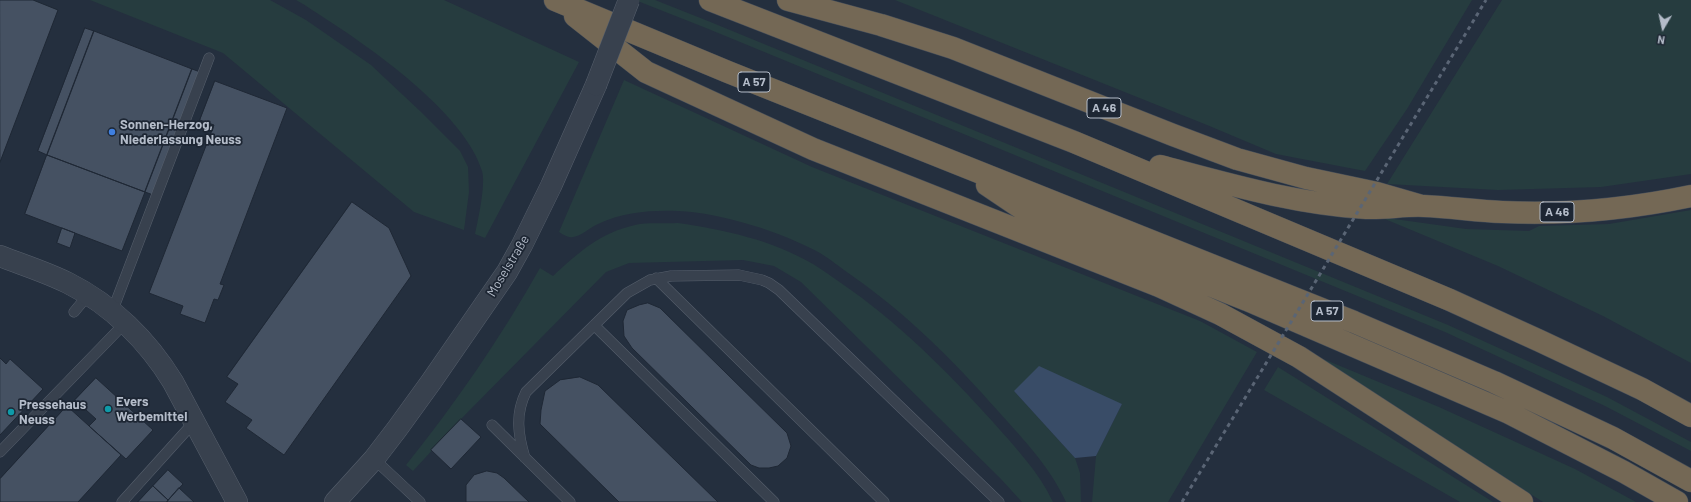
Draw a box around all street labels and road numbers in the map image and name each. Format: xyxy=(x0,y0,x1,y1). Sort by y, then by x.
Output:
road number: A 57 xyxy=(738,72,770,92)
road number: A 46 xyxy=(1087,98,1121,118)
road number: A 46 xyxy=(1540,202,1574,222)
street label: Moselstraße xyxy=(484,232,532,300)
road number: A 57 xyxy=(1311,301,1343,321)

